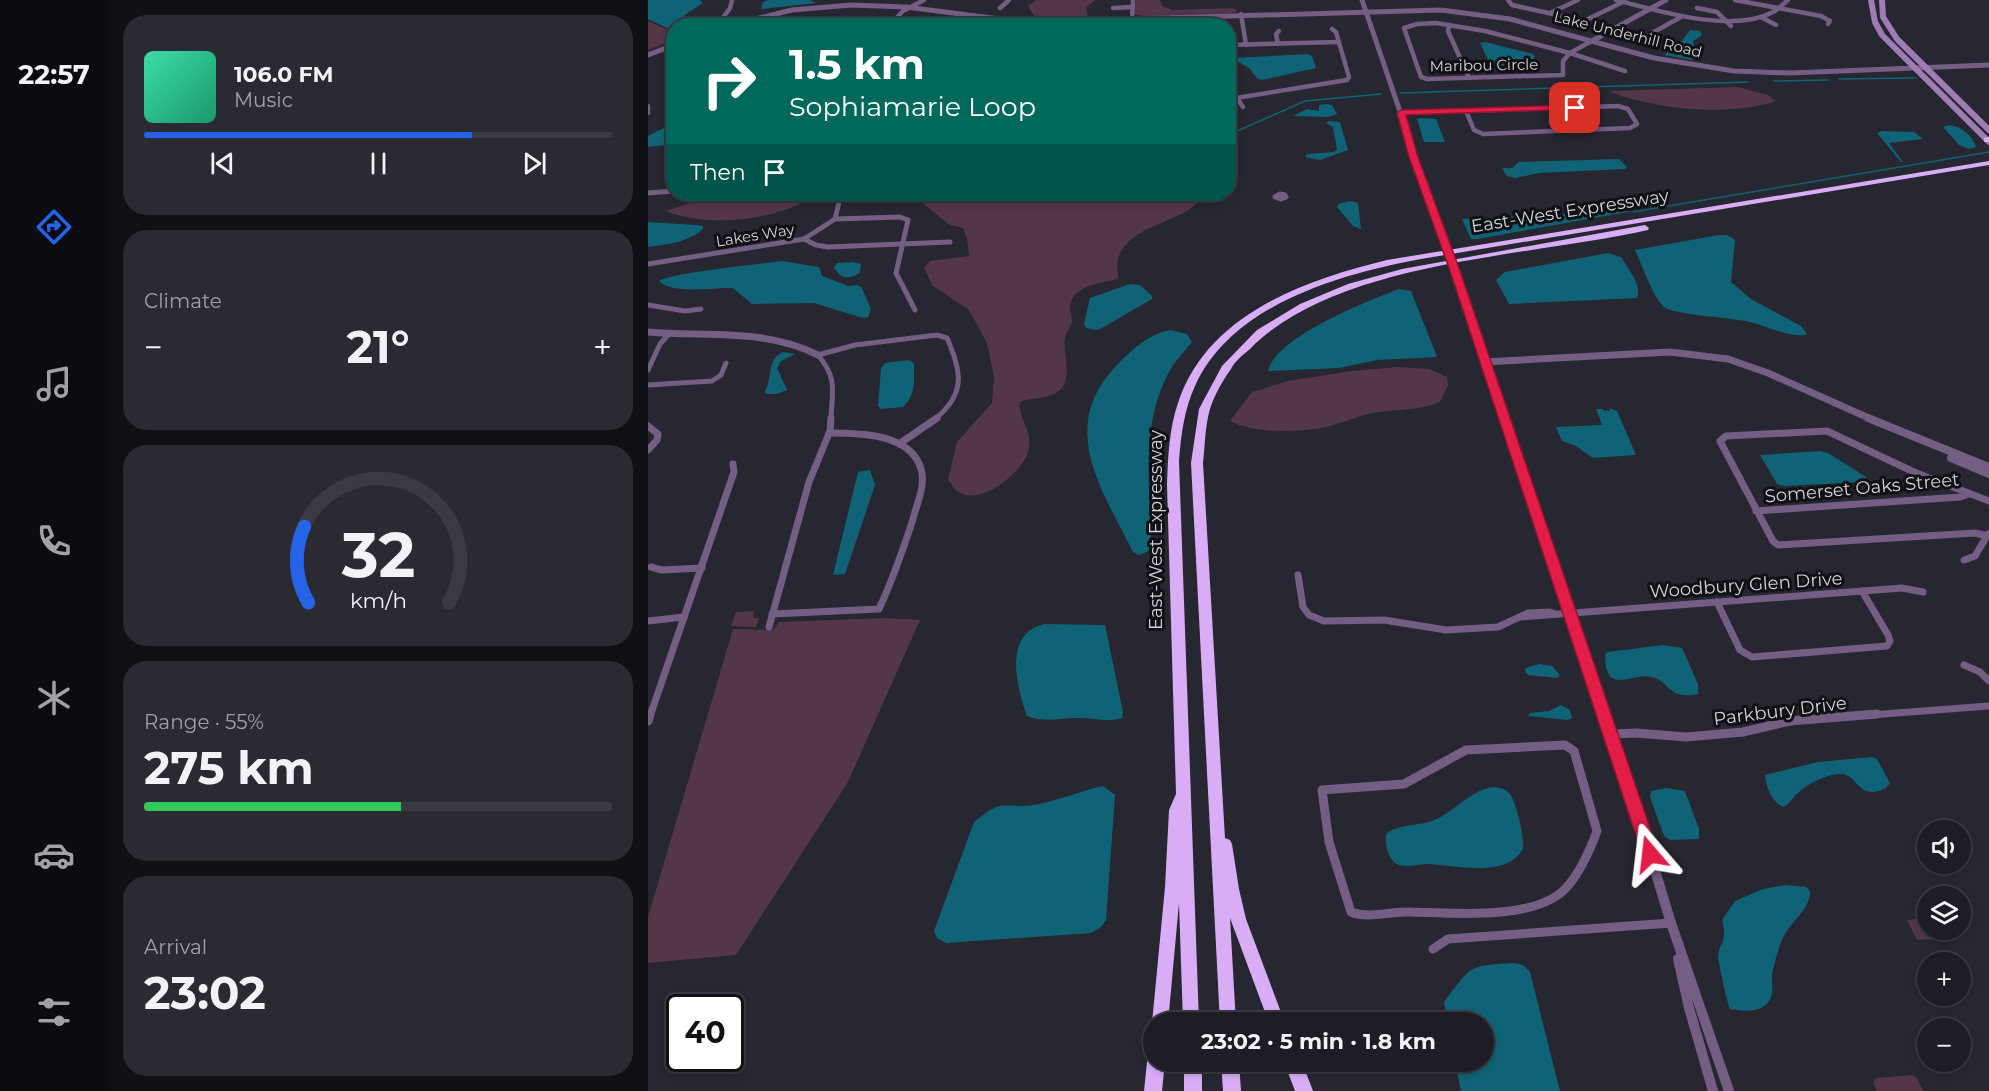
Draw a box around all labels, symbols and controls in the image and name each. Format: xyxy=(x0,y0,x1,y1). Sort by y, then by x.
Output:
street label: Lake Underhill Road xyxy=(1552,6,1704,62)
text: 1.5 km xyxy=(789,38,925,90)
icon: right xyxy=(690,42,768,120)
street label: Maribou Circle xyxy=(1430,55,1538,75)
text: 22:57 xyxy=(18,58,90,91)
text: 106.0 FM xyxy=(234,61,334,88)
pin xyxy=(1549,82,1600,133)
text: Music xyxy=(234,88,293,112)
text: Sophiamarie Loop xyxy=(789,90,1036,123)
icon: arrive xyxy=(1558,91,1591,124)
icon: previous xyxy=(206,147,239,180)
icon: pause xyxy=(362,147,395,180)
icon: next xyxy=(518,147,551,180)
icon: arrive xyxy=(758,156,791,189)
text: Then xyxy=(690,159,746,186)
street label: East-West Expressway xyxy=(1470,184,1671,238)
icon: directions xyxy=(33,206,75,248)
street label: Lakes Way xyxy=(714,219,796,251)
text: Climate xyxy=(144,289,222,313)
text: 21° xyxy=(346,319,410,374)
text: − xyxy=(144,327,163,367)
text: + xyxy=(593,327,612,367)
icon: music xyxy=(33,363,75,405)
street label: East-West Expressway xyxy=(1145,430,1167,630)
street label: Somerset Oaks Street xyxy=(1764,469,1960,507)
text: 32 xyxy=(340,517,415,593)
icon: phone xyxy=(33,520,75,562)
street label: Woodbury Glen Drive xyxy=(1649,567,1843,603)
text: km/h xyxy=(349,587,407,613)
icon: climate xyxy=(33,677,75,719)
street label: Parkbury Drive xyxy=(1712,692,1848,730)
text: Range · 55% xyxy=(144,710,264,734)
text: 275 km xyxy=(144,740,314,795)
map controls xyxy=(1917,820,1971,1072)
button: sound xyxy=(1917,820,1971,874)
position arrow xyxy=(1618,822,1682,886)
icon: car xyxy=(33,834,75,876)
button: layers xyxy=(1917,886,1971,940)
text: Arrival xyxy=(144,935,207,959)
button: + xyxy=(1917,952,1971,1006)
text: 23:02 xyxy=(144,965,266,1020)
icon: filters xyxy=(33,991,75,1033)
speed limit sign: 40 xyxy=(666,994,744,1072)
button: − xyxy=(1917,1018,1971,1072)
text: 23:02 · 5 min · 1.8 km xyxy=(1201,1028,1436,1055)

